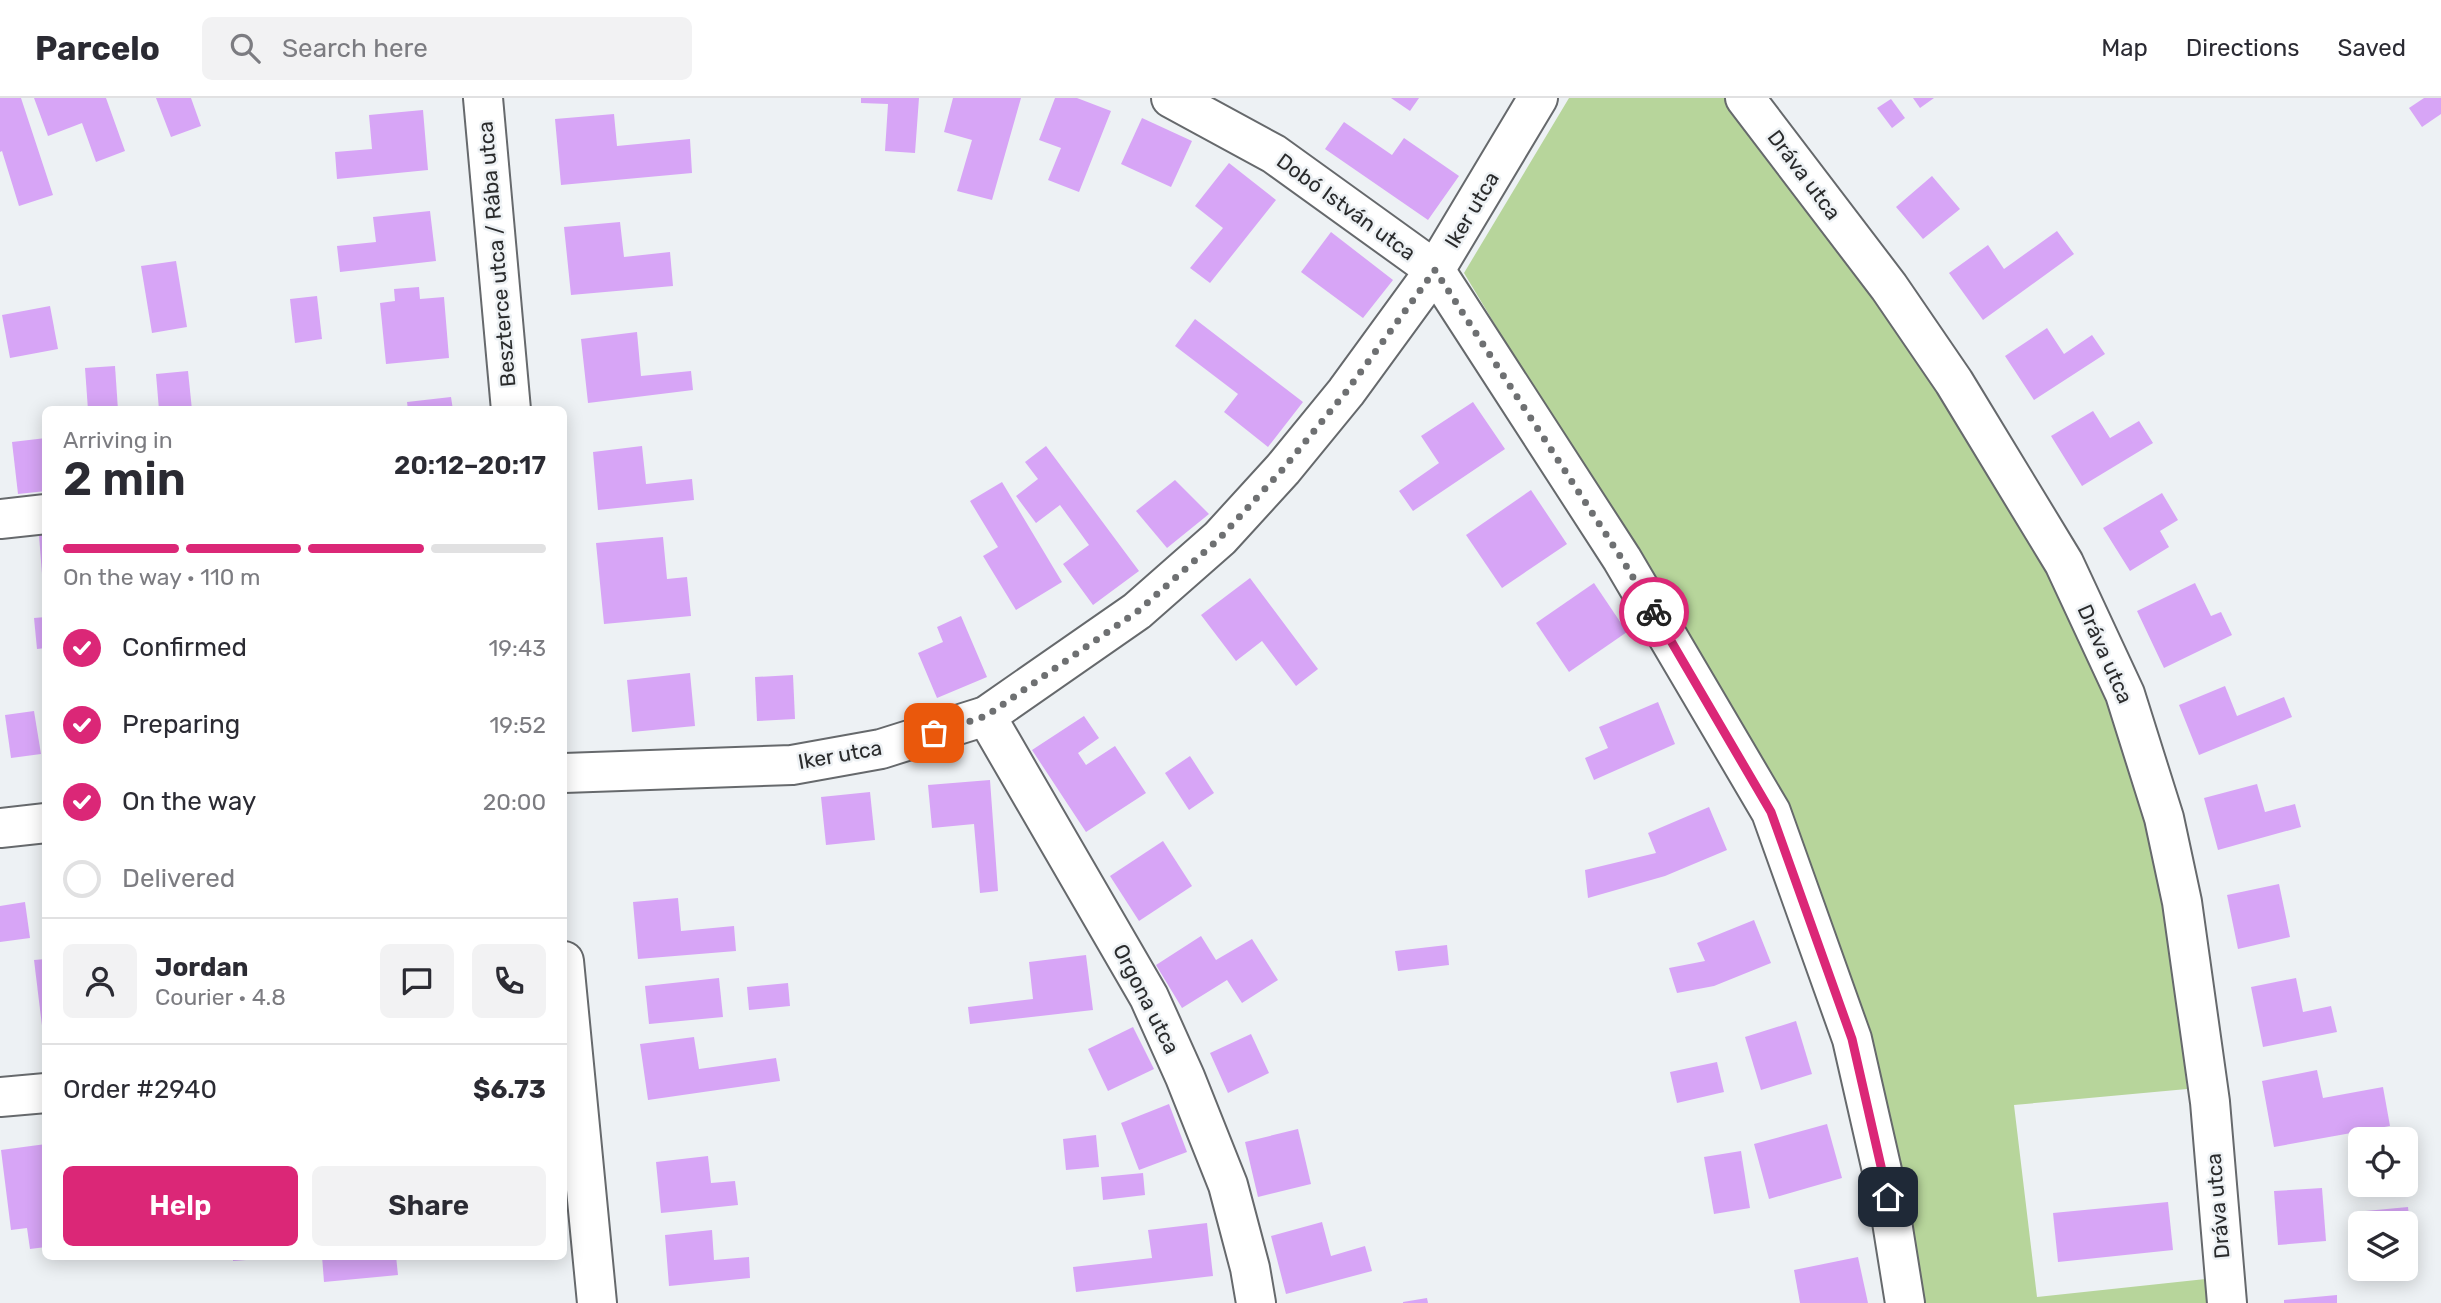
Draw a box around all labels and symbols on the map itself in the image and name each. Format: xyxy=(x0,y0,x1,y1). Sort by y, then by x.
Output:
street label: Beszterce utca / Rába utca xyxy=(472,120,521,388)
street label: Dráva utca xyxy=(1763,125,1846,224)
street label: Dobó István utca xyxy=(1272,148,1421,265)
street label: Iker utca xyxy=(1439,167,1504,252)
courier xyxy=(1619,577,1689,647)
street label: Dráva utca xyxy=(2073,600,2138,707)
pin xyxy=(904,703,964,763)
street label: Iker utca xyxy=(796,735,884,774)
street label: Orgona utca xyxy=(1108,940,1185,1058)
street label: Dráva utca xyxy=(2200,1152,2235,1260)
pin xyxy=(1858,1167,1918,1227)

